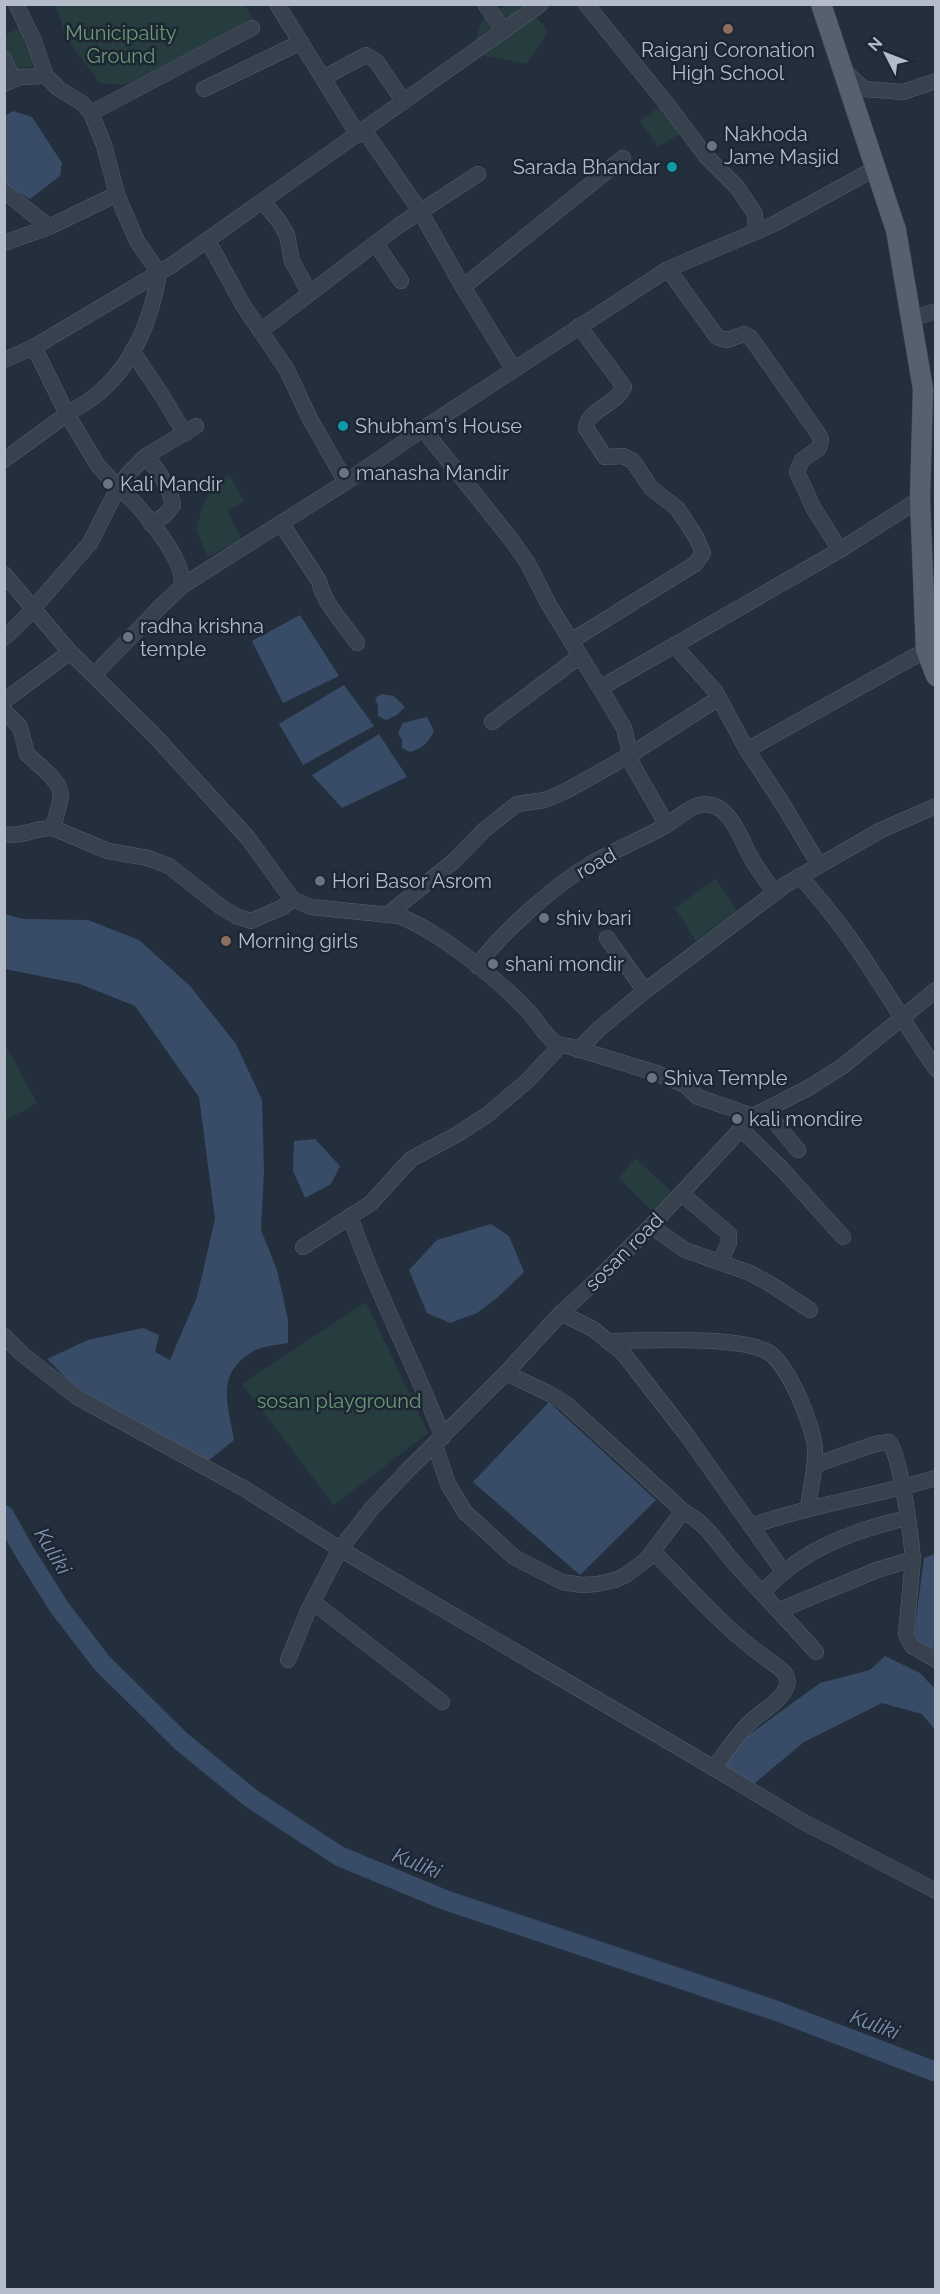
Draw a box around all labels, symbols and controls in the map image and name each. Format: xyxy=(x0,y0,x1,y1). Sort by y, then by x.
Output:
park label: Municipality Ground xyxy=(65,21,177,68)
marker: Raiganj Coronation High School xyxy=(721,22,735,36)
north arrow xyxy=(856,24,916,84)
text: N xyxy=(864,33,886,55)
place label: Raiganj Coronation High School xyxy=(641,38,815,85)
place label: Nakhoda Jame Masjid xyxy=(724,122,839,169)
marker: Nakhoda Jame Masjid xyxy=(705,139,719,153)
place label: Sarada Bhandar xyxy=(513,155,660,179)
marker: Sarada Bhandar xyxy=(665,160,679,174)
place label: Shubham's House xyxy=(355,414,522,438)
marker: Shubham's House xyxy=(336,419,350,433)
place label: manasha Mandir xyxy=(356,461,509,485)
marker: manasha Mandir xyxy=(337,466,351,480)
place label: Kali Mandir xyxy=(120,472,222,496)
marker: Kali Mandir xyxy=(101,477,115,491)
place label: radha krishna temple xyxy=(140,614,264,661)
marker: radha krishna temple xyxy=(121,630,135,644)
street label: road xyxy=(572,842,620,884)
place label: Hori Basor Asrom xyxy=(332,869,492,893)
marker: Hori Basor Asrom xyxy=(313,874,327,888)
place label: shiv bari xyxy=(556,906,632,930)
marker: shiv bari xyxy=(537,911,551,925)
place label: Morning girls xyxy=(238,929,358,953)
marker: Morning girls xyxy=(219,934,233,948)
place label: shani mondir xyxy=(505,952,624,976)
marker: shani mondir xyxy=(486,957,500,971)
place label: Shiva Temple xyxy=(664,1066,788,1090)
marker: Shiva Temple xyxy=(645,1071,659,1085)
place label: kali mondire xyxy=(749,1107,863,1131)
marker: kali mondire xyxy=(730,1112,744,1126)
street label: sosan road xyxy=(580,1208,668,1296)
park label: sosan playground xyxy=(257,1389,421,1413)
water label: Kuliki xyxy=(29,1523,77,1579)
water label: Kuliki xyxy=(389,1842,445,1884)
water label: Kuliki xyxy=(847,2003,903,2045)

